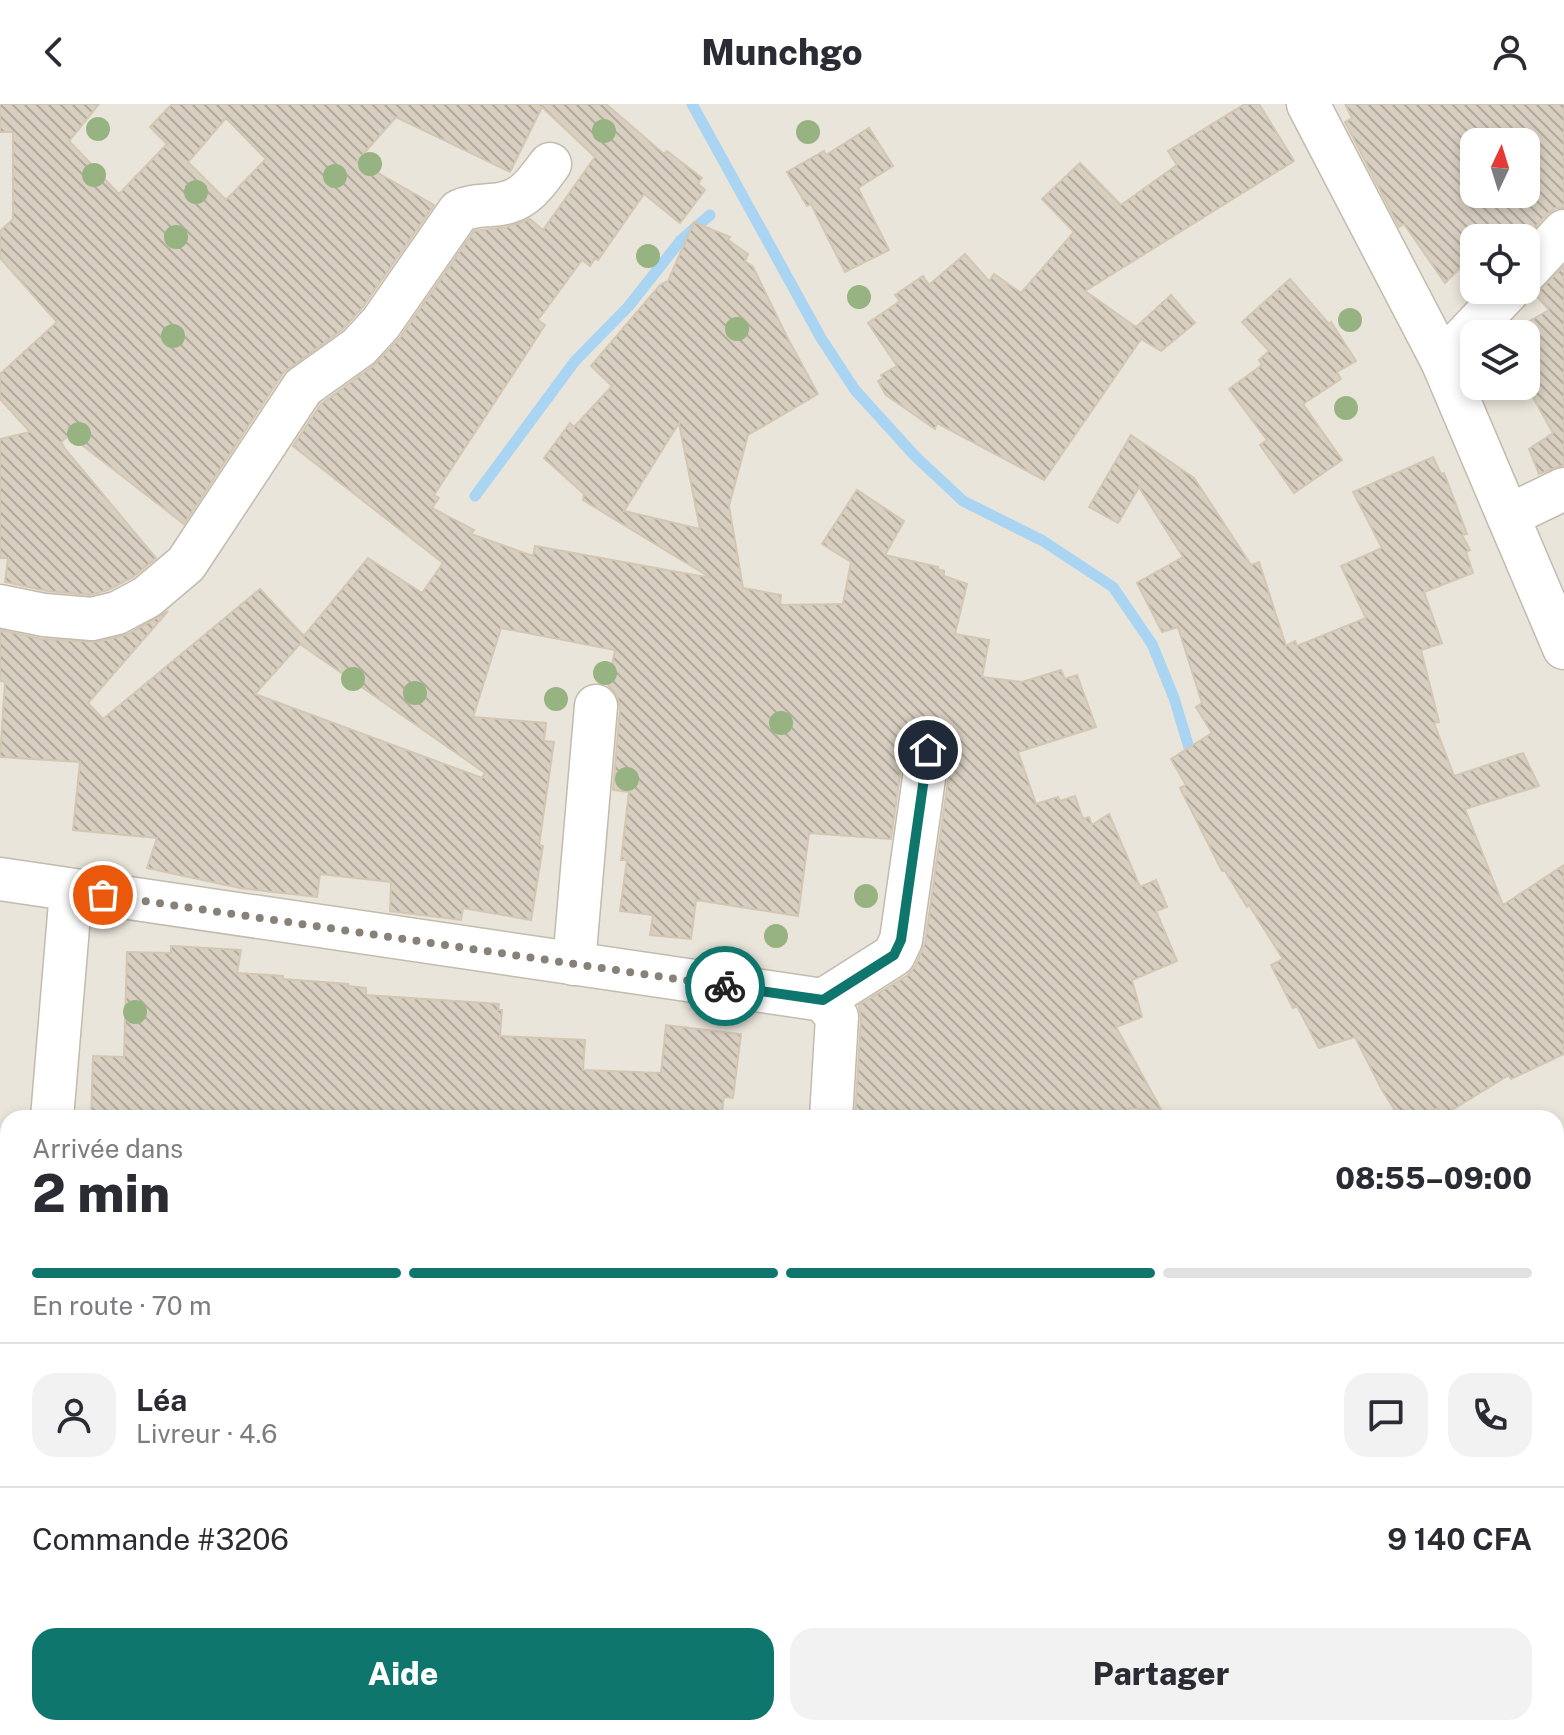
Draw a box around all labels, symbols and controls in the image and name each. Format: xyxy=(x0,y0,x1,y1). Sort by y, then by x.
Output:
icon: back xyxy=(32,30,76,74)
icon: person xyxy=(1488,30,1532,74)
text: Munchgo xyxy=(701,31,863,73)
north arrow xyxy=(1460,128,1540,208)
map controls xyxy=(1460,128,1540,400)
button: locate xyxy=(1460,224,1540,304)
button: layers xyxy=(1460,320,1540,400)
pin xyxy=(894,716,962,784)
icon: home xyxy=(906,728,950,772)
pin xyxy=(69,861,137,929)
icon: bag xyxy=(81,873,125,917)
courier xyxy=(685,946,765,1026)
icon: bike xyxy=(703,964,747,1008)
text: Arrivée dans xyxy=(32,1133,183,1164)
text: 08:55–09:00 xyxy=(1335,1160,1532,1196)
text: 2 min xyxy=(32,1163,170,1224)
text: En route · 70 m xyxy=(32,1290,211,1321)
button: person xyxy=(32,1373,116,1457)
button: chat xyxy=(1344,1373,1428,1457)
button: phone xyxy=(1448,1373,1532,1457)
text: Léa xyxy=(136,1382,187,1418)
text: Livreur · 4.6 xyxy=(136,1418,277,1449)
text: Commande #3206 xyxy=(32,1521,289,1557)
text: 9 140 CFA xyxy=(1387,1521,1532,1557)
button: Aide xyxy=(32,1628,774,1720)
button: Partager xyxy=(790,1628,1532,1720)

